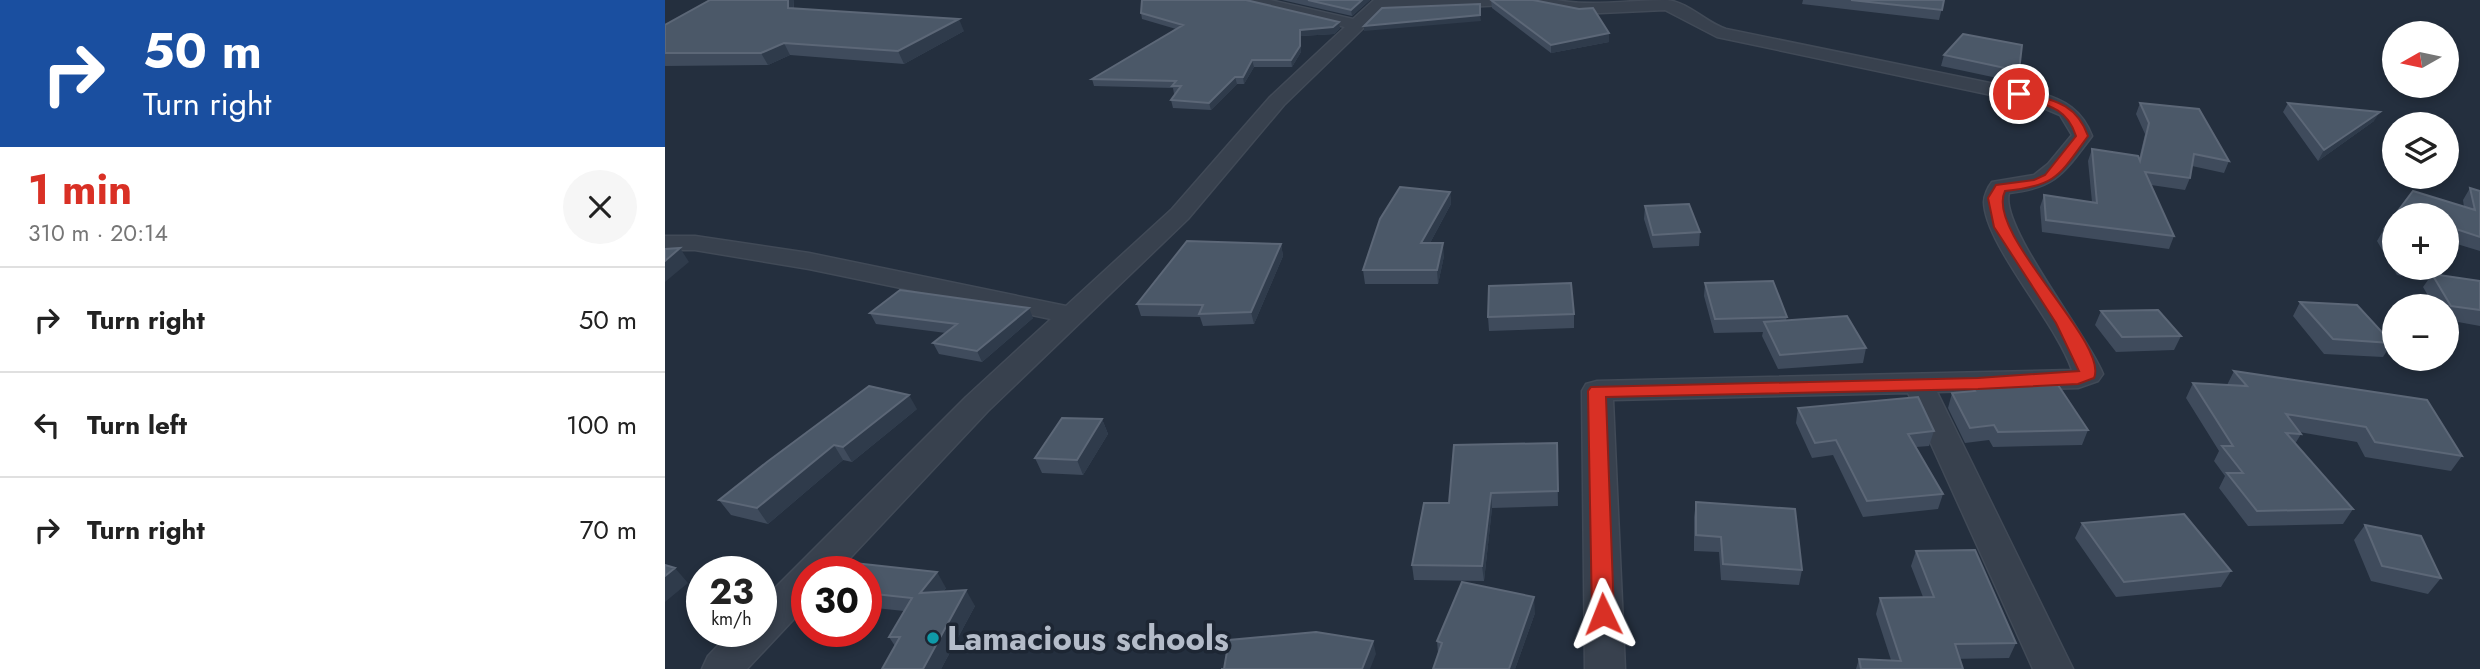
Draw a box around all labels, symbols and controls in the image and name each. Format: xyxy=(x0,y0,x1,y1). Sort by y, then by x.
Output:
text: 50 m xyxy=(143,16,262,86)
north arrow xyxy=(2382,21,2459,98)
map controls xyxy=(2382,21,2459,371)
icon: right xyxy=(28,28,119,119)
pin xyxy=(1989,64,2049,124)
icon: arrive xyxy=(2000,75,2038,113)
text: Turn right xyxy=(143,81,272,127)
button: layers xyxy=(2382,112,2459,189)
text: 1 min xyxy=(28,159,132,220)
button: close xyxy=(563,170,637,244)
button: + xyxy=(2382,203,2459,280)
text: 310 m · 20:14 xyxy=(28,216,168,250)
button: − xyxy=(2382,294,2459,371)
icon: right xyxy=(28,301,66,339)
text: Turn right xyxy=(87,301,205,339)
text: 50 m xyxy=(579,301,637,339)
icon: left xyxy=(28,406,66,444)
text: Turn left xyxy=(87,406,187,444)
text: 100 m xyxy=(566,406,637,444)
icon: right xyxy=(28,511,66,549)
text: Turn right xyxy=(87,511,205,549)
text: 70 m xyxy=(580,511,637,549)
speed limit sign: 30 xyxy=(791,556,882,647)
text: 23 xyxy=(709,567,754,617)
position arrow xyxy=(1566,577,1640,651)
text: km/h xyxy=(711,606,752,632)
place label: Lamacious schools xyxy=(947,615,1229,662)
marker: Lamacious schools xyxy=(925,630,941,646)

